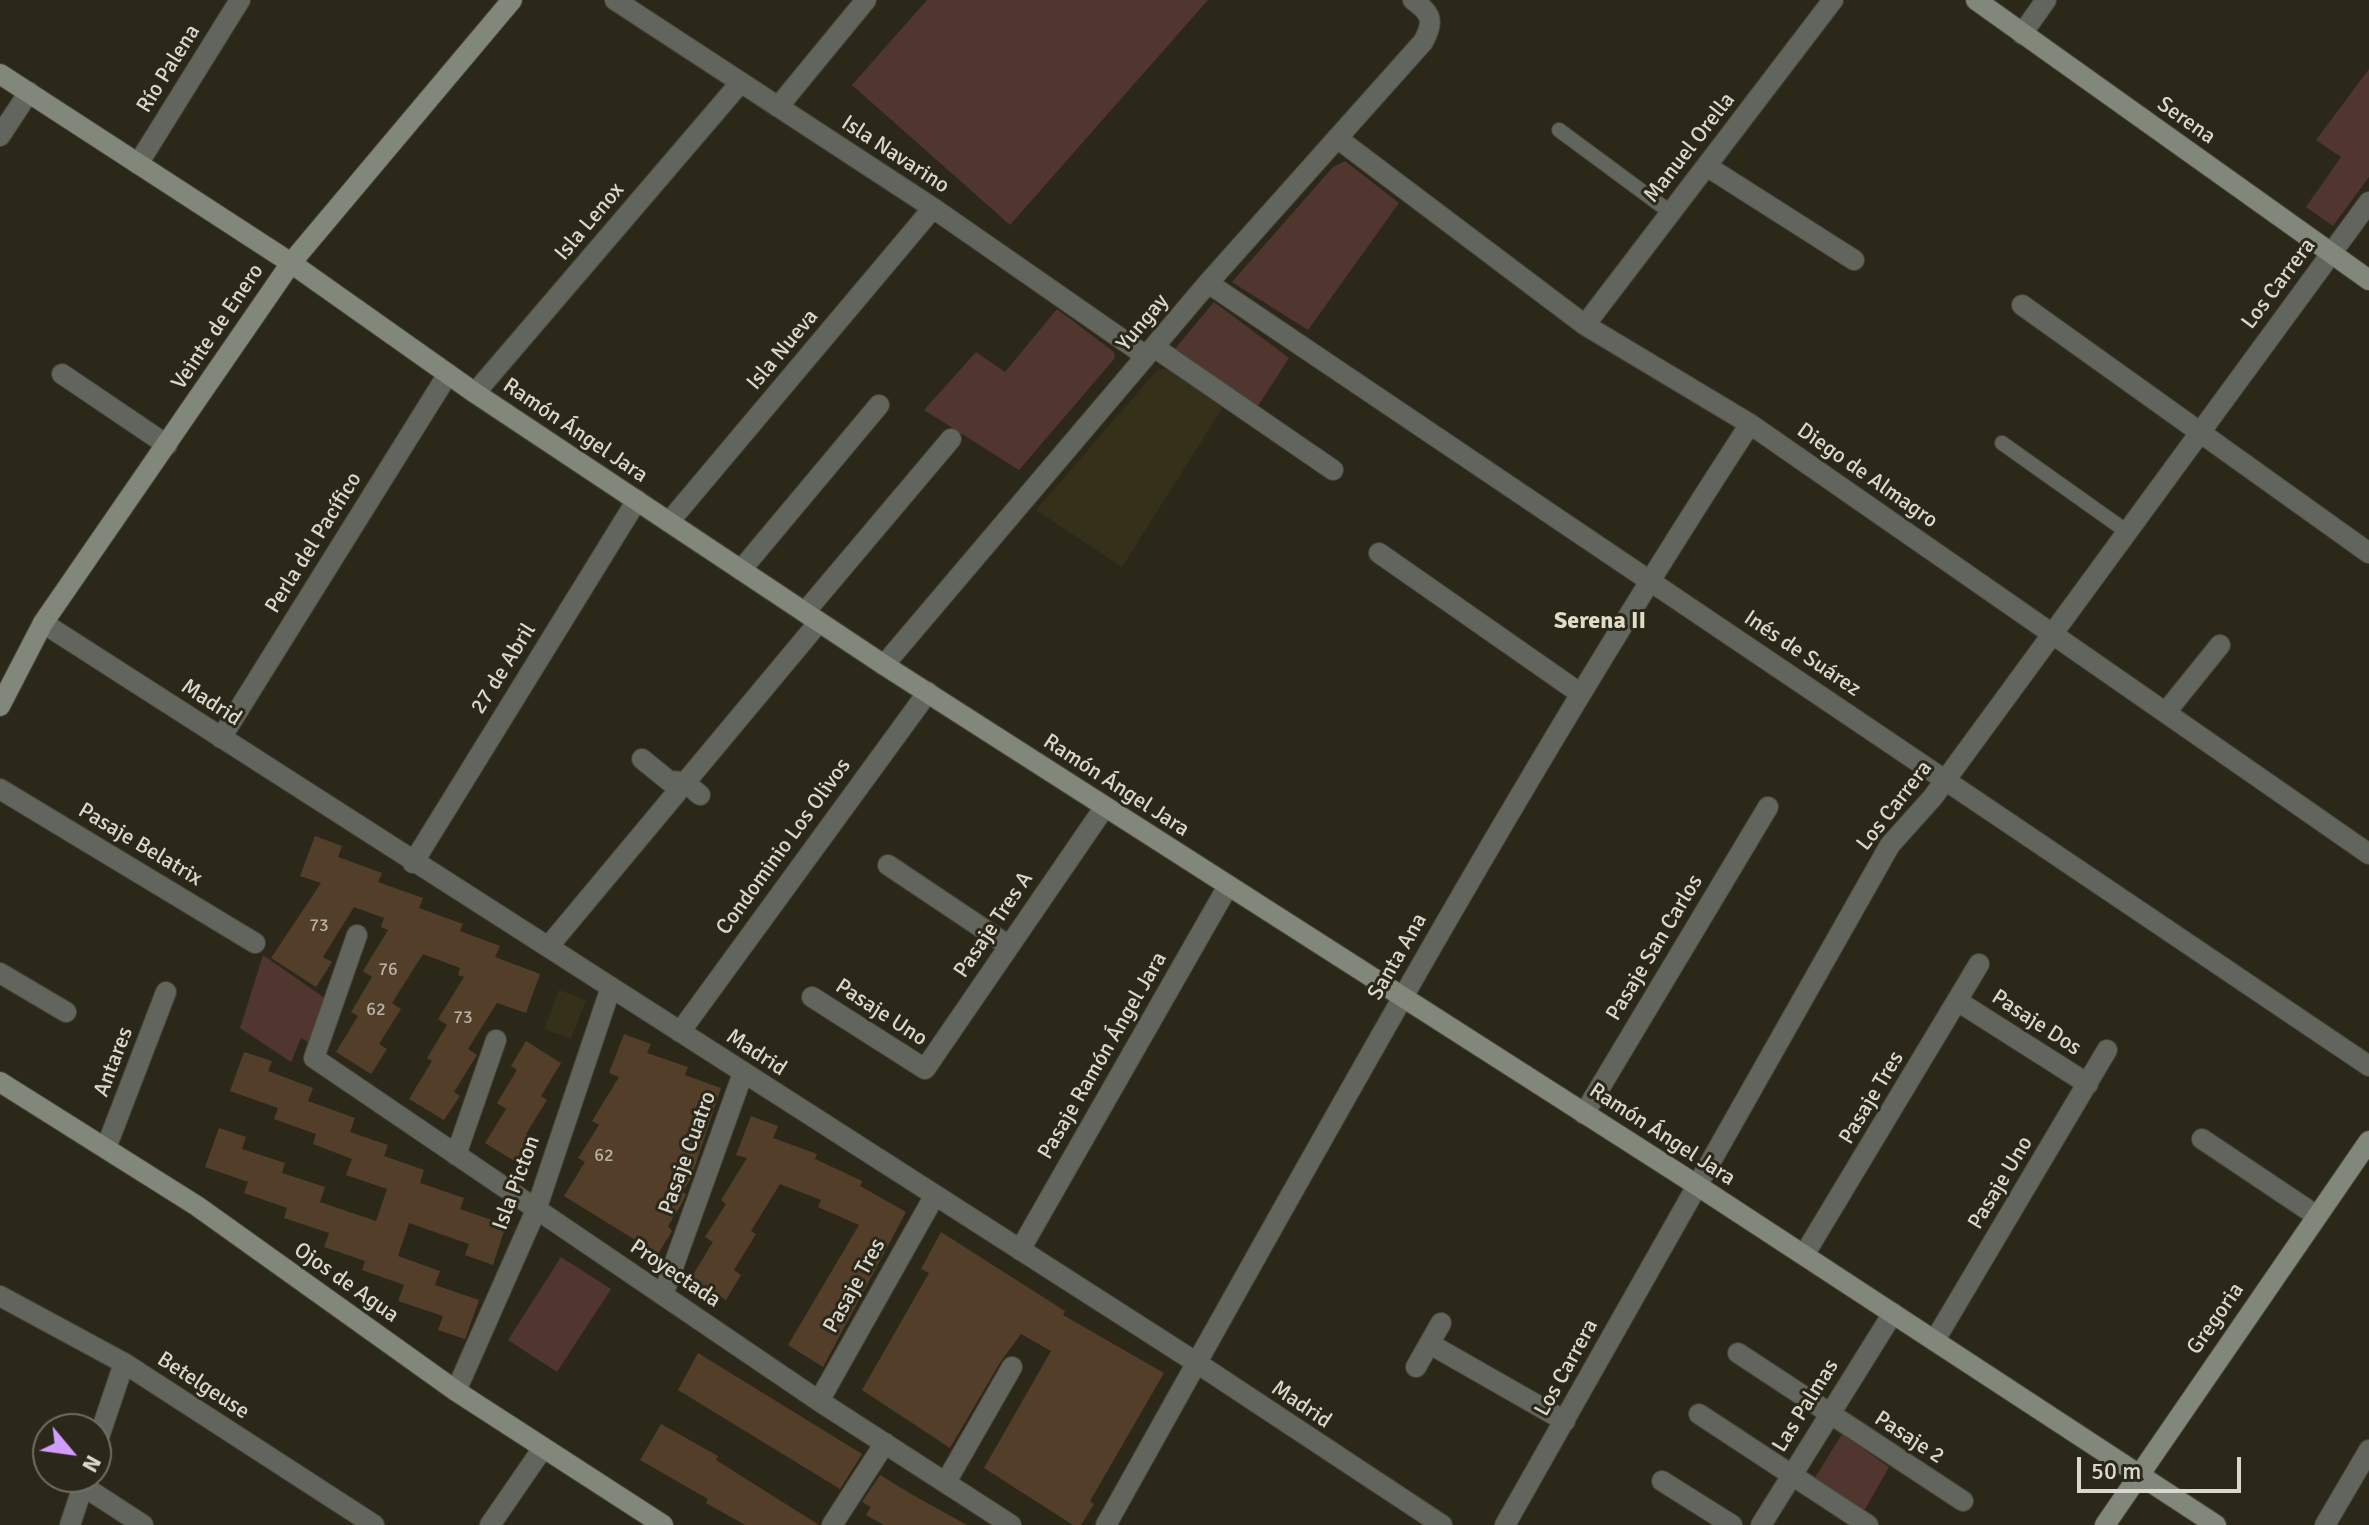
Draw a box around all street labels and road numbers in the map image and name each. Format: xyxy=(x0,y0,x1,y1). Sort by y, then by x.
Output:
street label: Río Palena xyxy=(132,20,206,118)
street label: Manuel Orella xyxy=(1639,88,1741,208)
street label: Serena xyxy=(2152,92,2220,150)
street label: Isla Navarino xyxy=(836,110,954,200)
street label: Isla Lenox xyxy=(550,178,630,266)
street label: Los Carrera xyxy=(2236,233,2322,335)
street label: Veinte de Enero xyxy=(166,259,270,395)
street label: Yungay xyxy=(1111,289,1175,357)
street label: Isla Nueva xyxy=(742,304,824,396)
street label: Ramón Ángel Jara xyxy=(498,373,652,489)
street label: Diego de Almagro xyxy=(1792,418,1942,534)
street label: Perla del Pacífico xyxy=(260,468,368,618)
street label: Inés de Suárez xyxy=(1739,605,1865,703)
street label: 27 de Abril xyxy=(466,619,542,719)
street label: Madrid xyxy=(176,674,246,732)
street label: Ramón Ángel Jara xyxy=(1038,729,1194,843)
street label: Condominio Los Olivos xyxy=(711,754,857,940)
street label: Los Carrera xyxy=(1852,756,1938,856)
street label: Pasaje Belatrix xyxy=(73,798,207,892)
street label: Pasaje Tres A xyxy=(949,867,1039,983)
street label: Pasaje San Carlos xyxy=(1601,870,1709,1026)
street label: Santa Ana xyxy=(1363,909,1433,1005)
street label: Pasaje Ramón Ángel Jara xyxy=(1033,948,1173,1164)
street label: Pasaje Uno xyxy=(830,974,932,1052)
street label: Pasaje Dos xyxy=(1986,984,2086,1062)
street label: Antares xyxy=(89,1023,139,1101)
street label: Madrid xyxy=(721,1024,791,1082)
street label: Pasaje Tres xyxy=(1834,1047,1910,1149)
street label: Ramón Ángel Jara xyxy=(1584,1078,1740,1192)
street label: Pasaje Cuatro xyxy=(654,1088,722,1218)
street label: Isla Picton xyxy=(488,1132,546,1234)
street label: Pasaje Uno xyxy=(1963,1132,2039,1234)
street label: Proyectada xyxy=(625,1234,725,1314)
street label: Pasaje Tres xyxy=(818,1234,892,1338)
street label: Ojos de Agua xyxy=(288,1237,404,1329)
street label: Gregoria xyxy=(2182,1278,2250,1360)
street label: Los Carrera xyxy=(1530,1315,1604,1421)
street label: Betelgeuse xyxy=(152,1346,254,1426)
street label: Las Palmas xyxy=(1767,1355,1845,1457)
street label: Madrid xyxy=(1266,1375,1336,1435)
street label: Pasaje 2 xyxy=(1869,1406,1949,1470)

